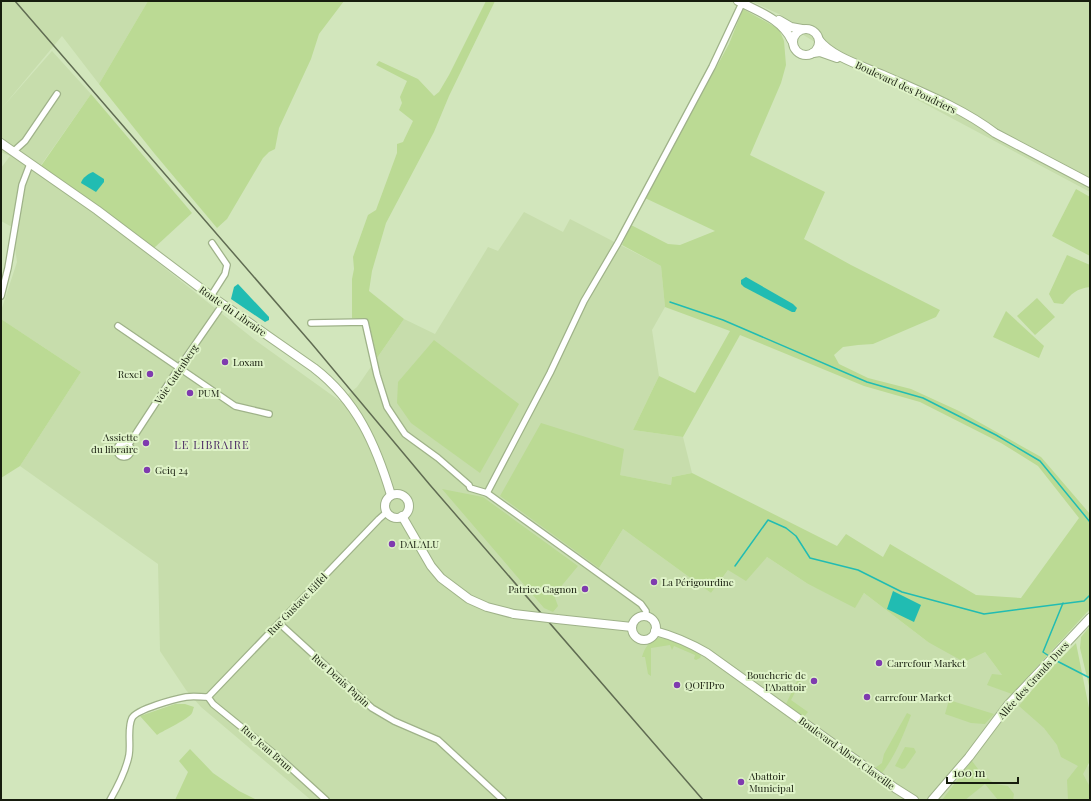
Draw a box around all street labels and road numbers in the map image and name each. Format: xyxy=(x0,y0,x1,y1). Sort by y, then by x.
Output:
street label: Boulevard des Poudriers xyxy=(853,57,959,117)
street label: Route du Libraire xyxy=(197,283,269,339)
street label: Voie Gutenberg xyxy=(150,341,202,408)
street label: Rue Gustave Eiffel xyxy=(264,570,330,638)
street label: Allée des Grands Ducs xyxy=(994,638,1072,723)
street label: Rue Denis Papin xyxy=(309,650,373,710)
street label: Boulevard Albert Claveille xyxy=(796,713,898,793)
street label: Rue Jean Brun xyxy=(238,722,296,774)

